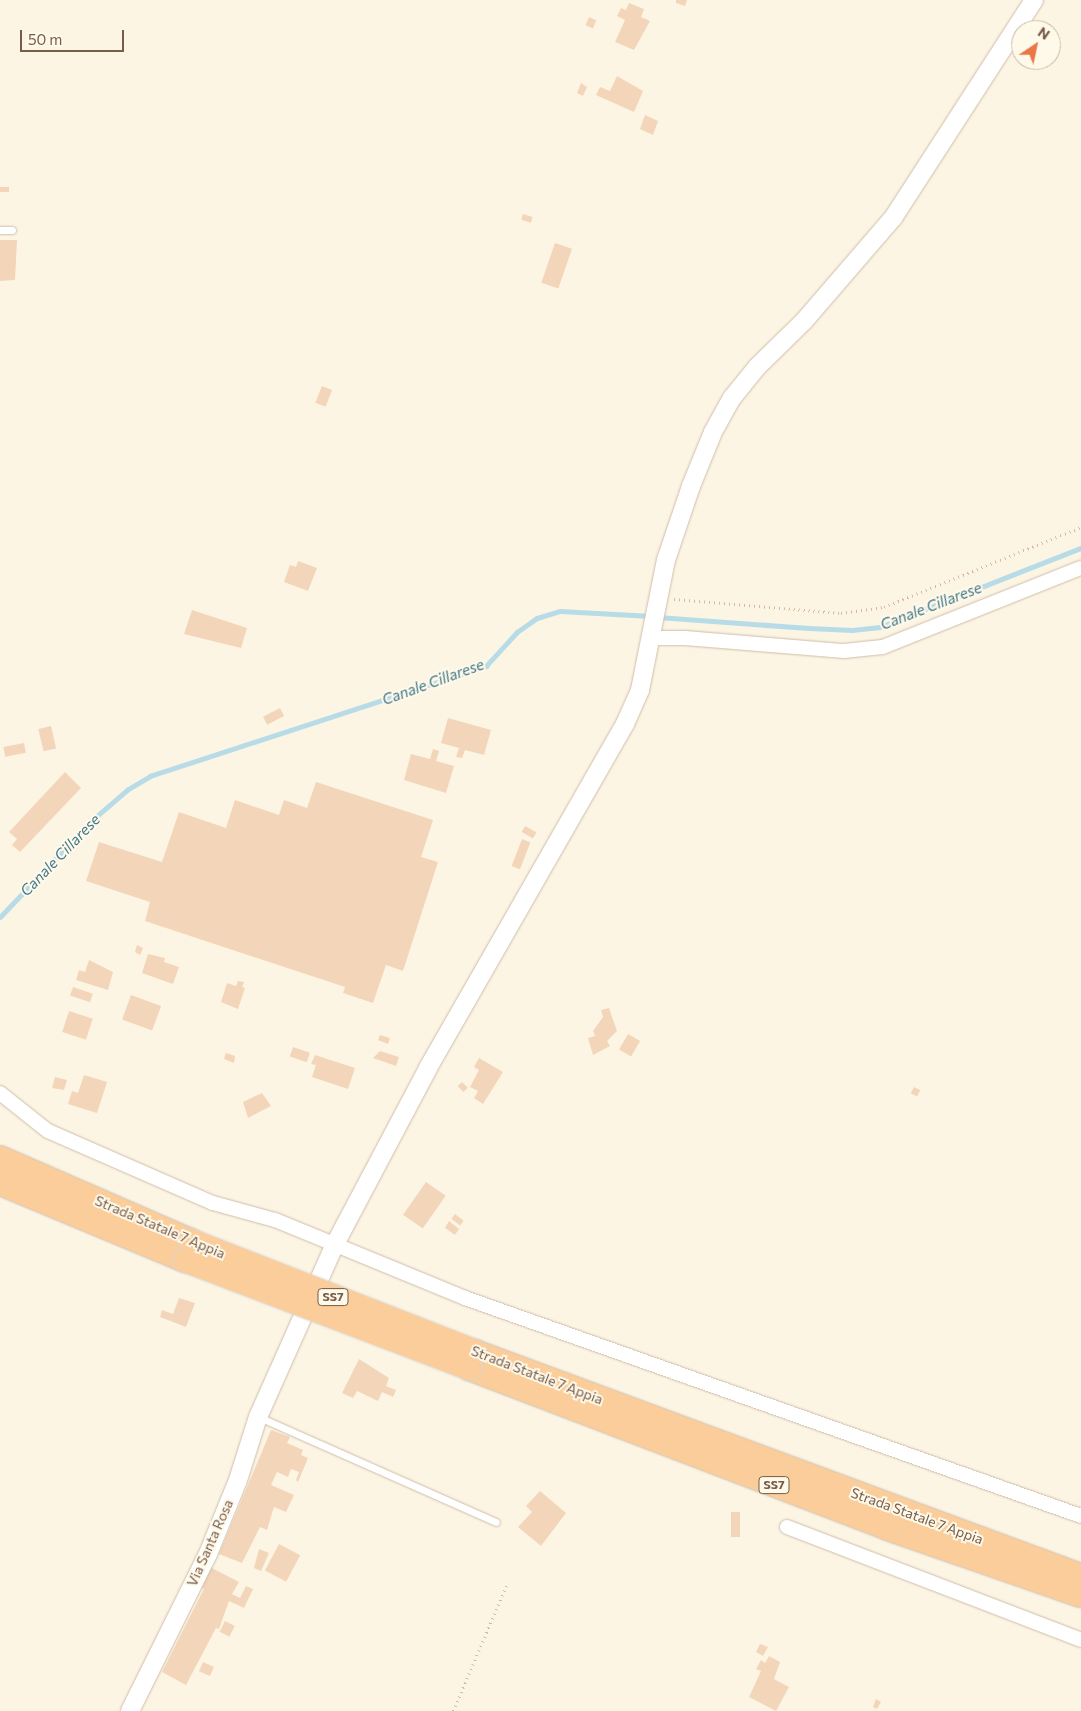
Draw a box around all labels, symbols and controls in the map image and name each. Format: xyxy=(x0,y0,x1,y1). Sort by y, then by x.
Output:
scale bar xyxy=(22,20,126,52)
north arrow xyxy=(1011,20,1061,70)
text: N xyxy=(1035,23,1053,43)
text: 50 m xyxy=(28,30,62,48)
water label: Canale Cillarese xyxy=(878,578,984,634)
water label: Canale Cillarese xyxy=(380,655,486,709)
water label: Canale Cillarese xyxy=(16,810,104,900)
street label: Strada Statale 7 Appia xyxy=(92,1192,228,1262)
road number: SS7 xyxy=(317,1288,349,1306)
street label: Strada Statale 7 Appia xyxy=(469,1342,605,1408)
road number: SS7 xyxy=(758,1476,790,1494)
street label: Strada Statale 7 Appia xyxy=(848,1484,986,1548)
street label: Via Santa Rosa xyxy=(183,1497,237,1589)

